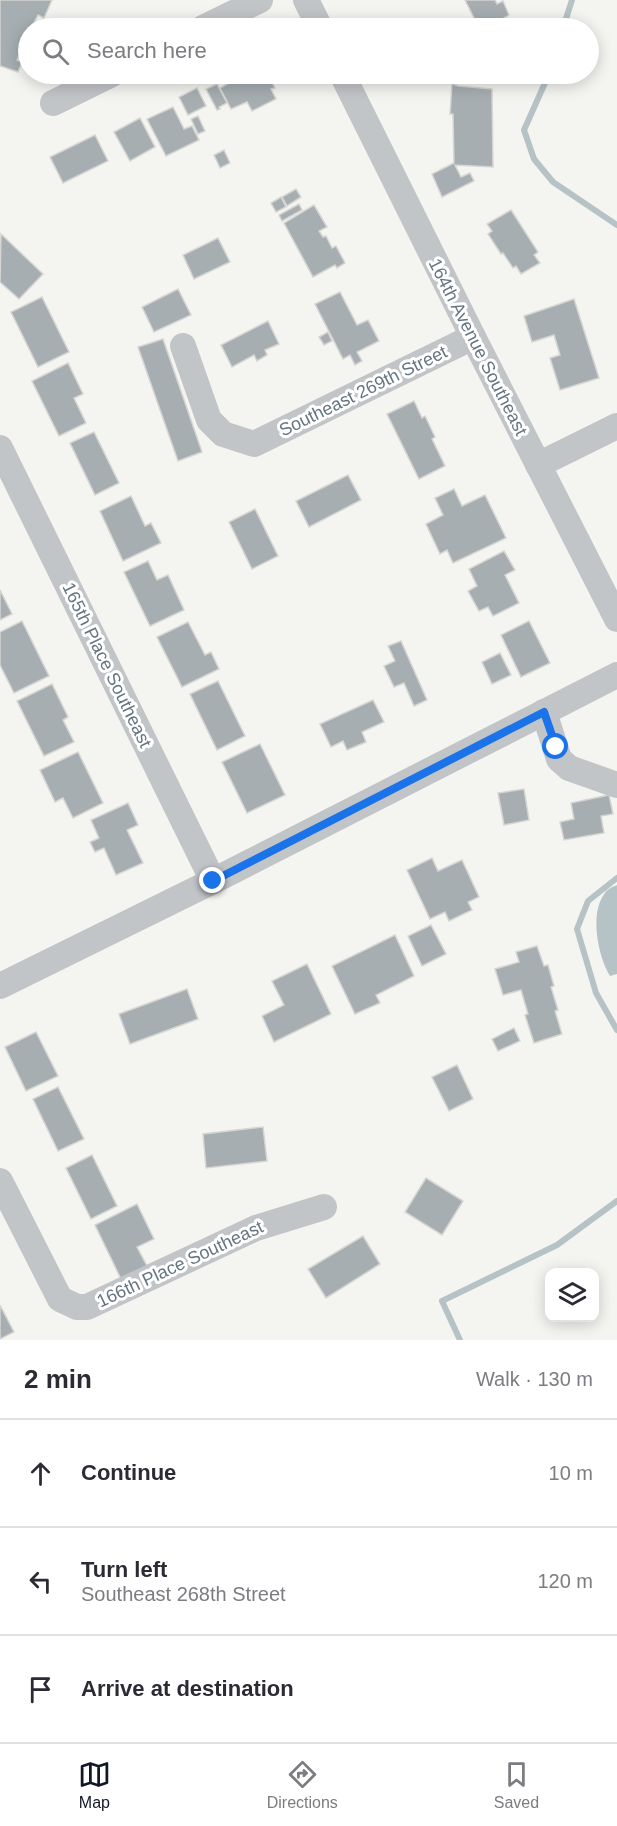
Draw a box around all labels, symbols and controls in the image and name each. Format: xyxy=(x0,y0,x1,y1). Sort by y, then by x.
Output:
search box xyxy=(18,18,599,84)
icon: search xyxy=(39,35,72,68)
text: Search here xyxy=(87,38,207,63)
street label: 164th Avenue Southeast xyxy=(425,255,531,439)
street label: Southeast 269th Street xyxy=(276,342,450,440)
street label: 165th Place Southeast xyxy=(58,579,156,751)
route start xyxy=(542,733,568,759)
route end xyxy=(199,867,225,893)
street label: 166th Place Southeast xyxy=(94,1217,266,1311)
map controls xyxy=(545,1268,599,1322)
button: layers xyxy=(545,1268,599,1322)
text: 2 min xyxy=(24,1364,92,1394)
text: Walk · 130 m xyxy=(476,1368,593,1390)
icon: ahead xyxy=(24,1457,57,1490)
text: Continue xyxy=(81,1460,176,1485)
text: 10 m xyxy=(549,1462,593,1484)
text: Turn left xyxy=(81,1557,167,1582)
icon: left xyxy=(24,1565,57,1598)
text: 120 m xyxy=(537,1570,593,1592)
text: Southeast 268th Street xyxy=(81,1583,286,1605)
icon: arrive xyxy=(24,1673,57,1706)
text: Arrive at destination xyxy=(81,1676,294,1701)
tab: Map xyxy=(78,1758,111,1812)
tab: Directions xyxy=(267,1758,338,1812)
tab: Saved xyxy=(494,1758,539,1812)

